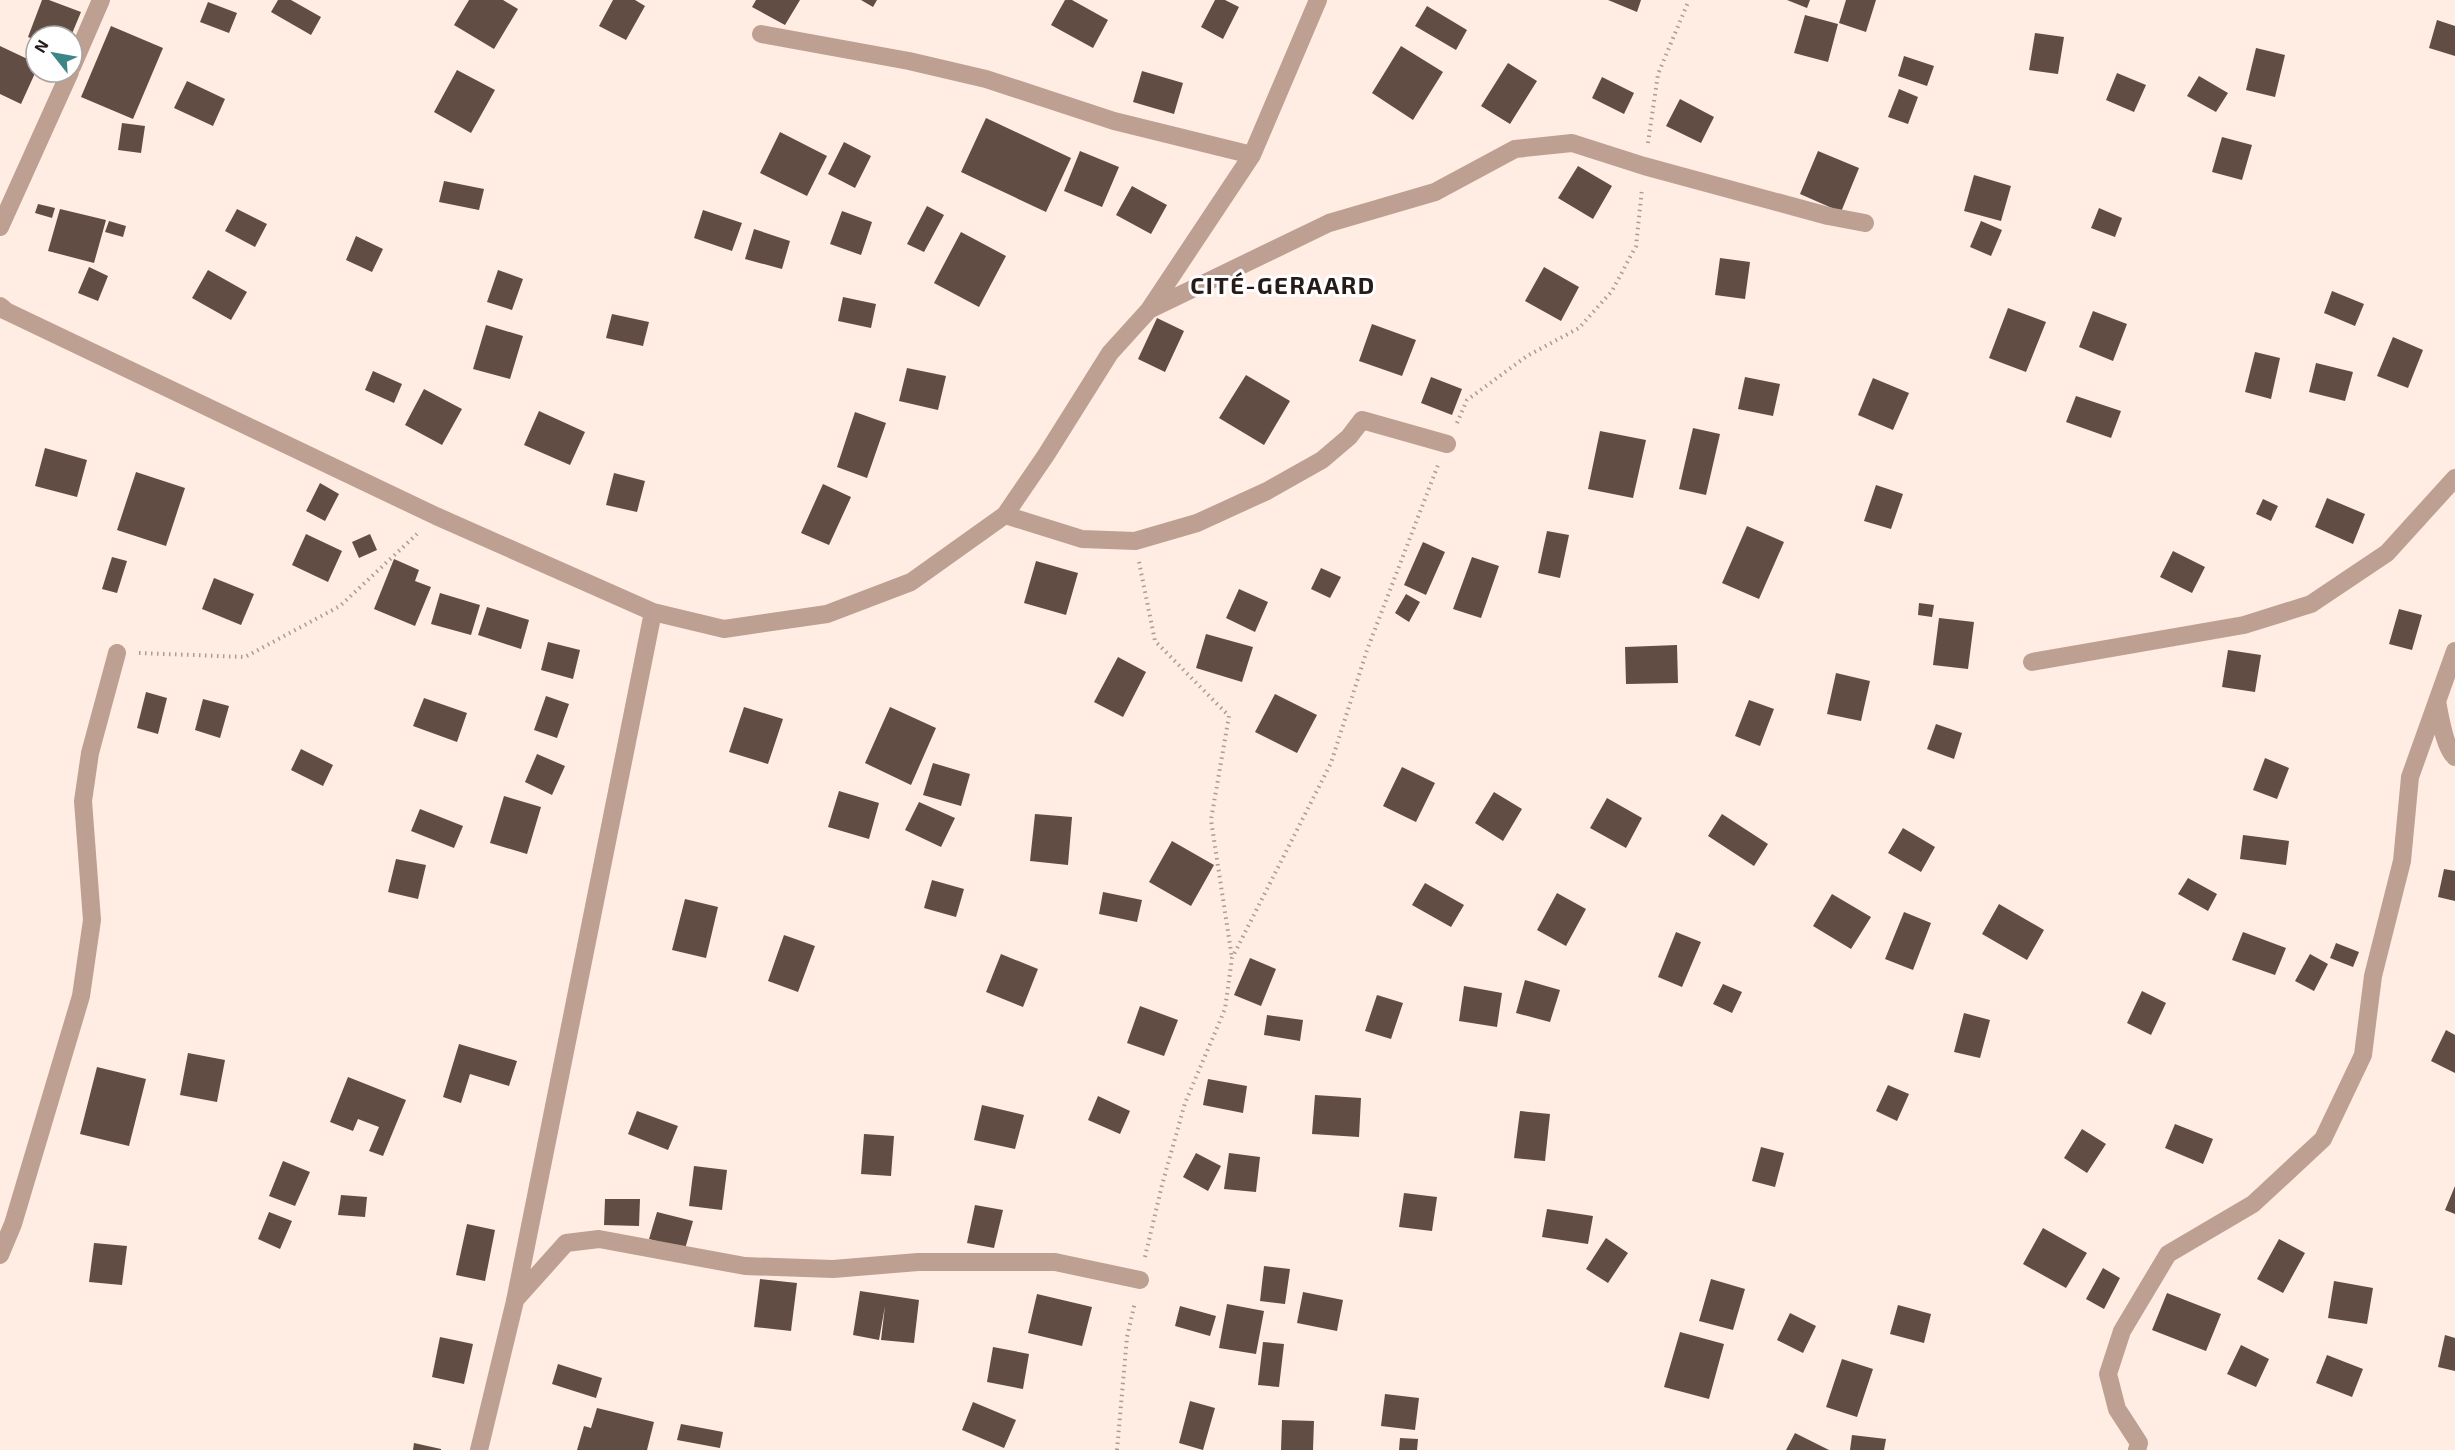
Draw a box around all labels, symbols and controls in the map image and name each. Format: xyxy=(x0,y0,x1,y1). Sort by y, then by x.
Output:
north arrow xyxy=(24,24,84,84)
text: N xyxy=(30,36,52,56)
district label: CITÉ-GERAARD xyxy=(1190,270,1376,299)

